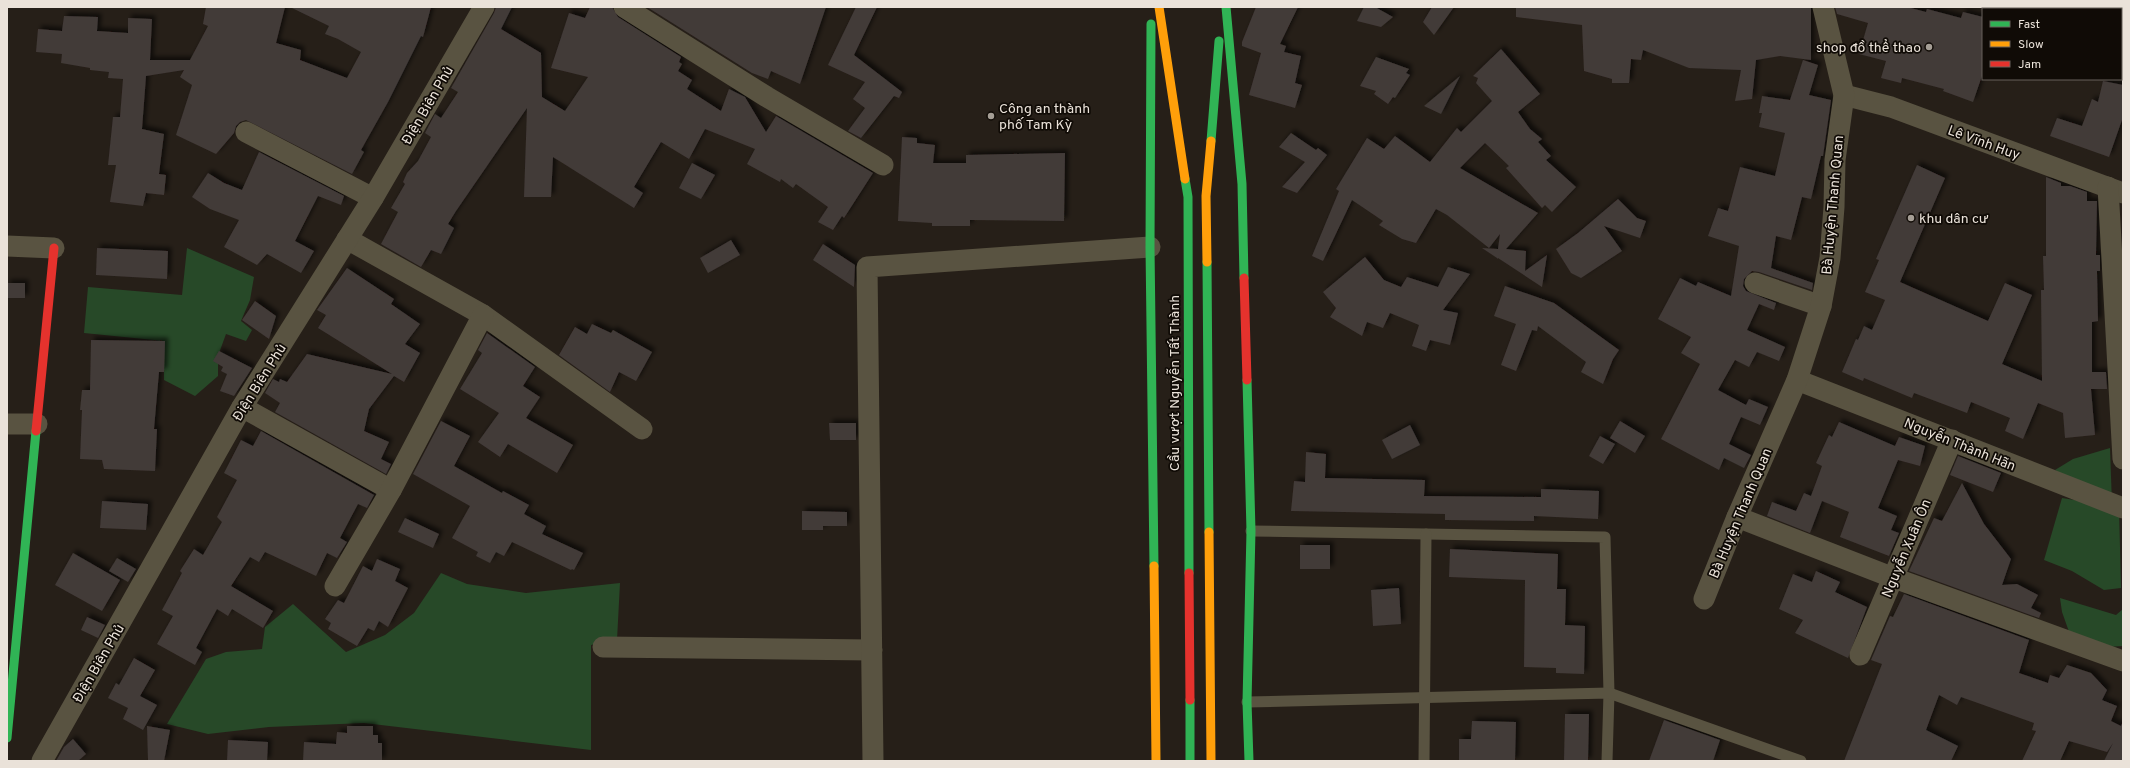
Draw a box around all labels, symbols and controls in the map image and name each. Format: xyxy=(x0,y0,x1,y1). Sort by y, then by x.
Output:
legend xyxy=(1982,8,2122,80)
text: Fast xyxy=(2018,17,2040,33)
text: Slow xyxy=(2018,37,2044,53)
place label: shop đồ thể thao xyxy=(1816,39,1921,57)
marker: shop đồ thể thao xyxy=(1924,42,1934,52)
text: Jam xyxy=(2018,57,2041,73)
street label: Điện Biên Phủ xyxy=(399,63,458,148)
place label: Công an thành phố Tam Kỳ xyxy=(999,101,1090,134)
marker: Công an thành phố Tam Kỳ xyxy=(986,111,996,121)
street label: Lê Vĩnh Huy xyxy=(1945,122,2022,164)
street label: Bà Huyện Thanh Quan xyxy=(1819,135,1848,276)
place label: khu dân cư xyxy=(1919,211,1989,228)
marker: khu dân cư xyxy=(1906,213,1916,223)
street label: Cầu vượt Nguyễn Tất Thành xyxy=(1166,295,1184,471)
street label: Điện Biên Phủ xyxy=(230,341,291,425)
street label: Nguyễn Thành Hãn xyxy=(1901,414,2018,476)
street label: Bà Huyện Thanh Quan xyxy=(1706,446,1777,581)
street label: Nguyễn Xuân Ôn xyxy=(1878,496,1936,600)
street label: Điện Biên Phủ xyxy=(70,621,129,706)

